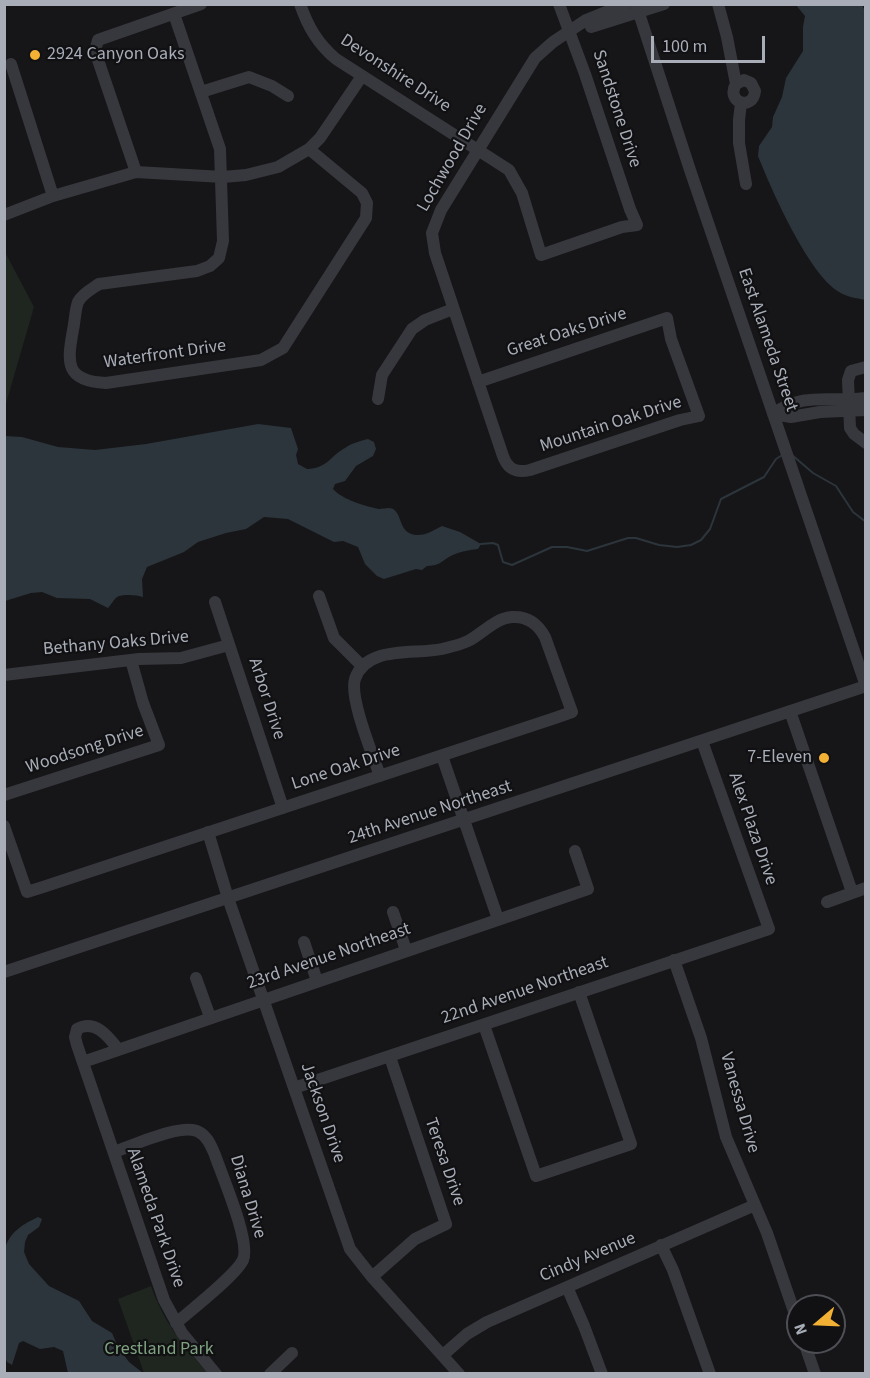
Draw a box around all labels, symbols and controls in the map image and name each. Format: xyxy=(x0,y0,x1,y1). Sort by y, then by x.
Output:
scale bar xyxy=(654,24,768,62)
street label: Devonshire Drive xyxy=(336,30,454,118)
text: 100 m xyxy=(662,34,707,59)
place label: 2924 Canyon Oaks xyxy=(47,44,185,66)
street label: Sandstone Drive xyxy=(587,47,645,171)
marker: 2924 Canyon Oaks xyxy=(28,48,42,62)
street label: Lochwood Drive xyxy=(413,100,493,216)
street label: East Alameda Street xyxy=(732,265,802,415)
street label: Great Oaks Drive xyxy=(504,304,630,362)
street label: Waterfront Drive xyxy=(102,336,228,374)
street label: Mountain Oak Drive xyxy=(537,392,685,458)
street label: Bethany Oaks Drive xyxy=(42,627,190,661)
street label: Arbor Drive xyxy=(243,655,289,743)
street label: Woodsong Drive xyxy=(23,721,147,779)
street label: Lone Oak Drive xyxy=(289,740,403,796)
place label: 7-Eleven xyxy=(747,747,812,769)
marker: 7-Eleven xyxy=(817,751,831,765)
street label: Alex Plaza Drive xyxy=(723,770,781,888)
street label: 24th Avenue Northeast xyxy=(345,776,515,850)
street label: 23rd Avenue Northeast xyxy=(245,919,413,995)
street label: 22nd Avenue Northeast xyxy=(439,952,611,1030)
street label: Vanessa Drive xyxy=(714,1050,764,1156)
street label: Jackson Drive xyxy=(295,1060,349,1166)
street label: Teresa Drive xyxy=(419,1115,469,1209)
street label: Alameda Park Drive xyxy=(121,1145,189,1291)
street label: Diana Drive xyxy=(224,1153,270,1241)
street label: Cindy Avenue xyxy=(537,1228,639,1288)
north arrow xyxy=(786,1294,846,1354)
text: N xyxy=(789,1321,813,1338)
park label: Crestland Park xyxy=(104,1339,214,1361)

